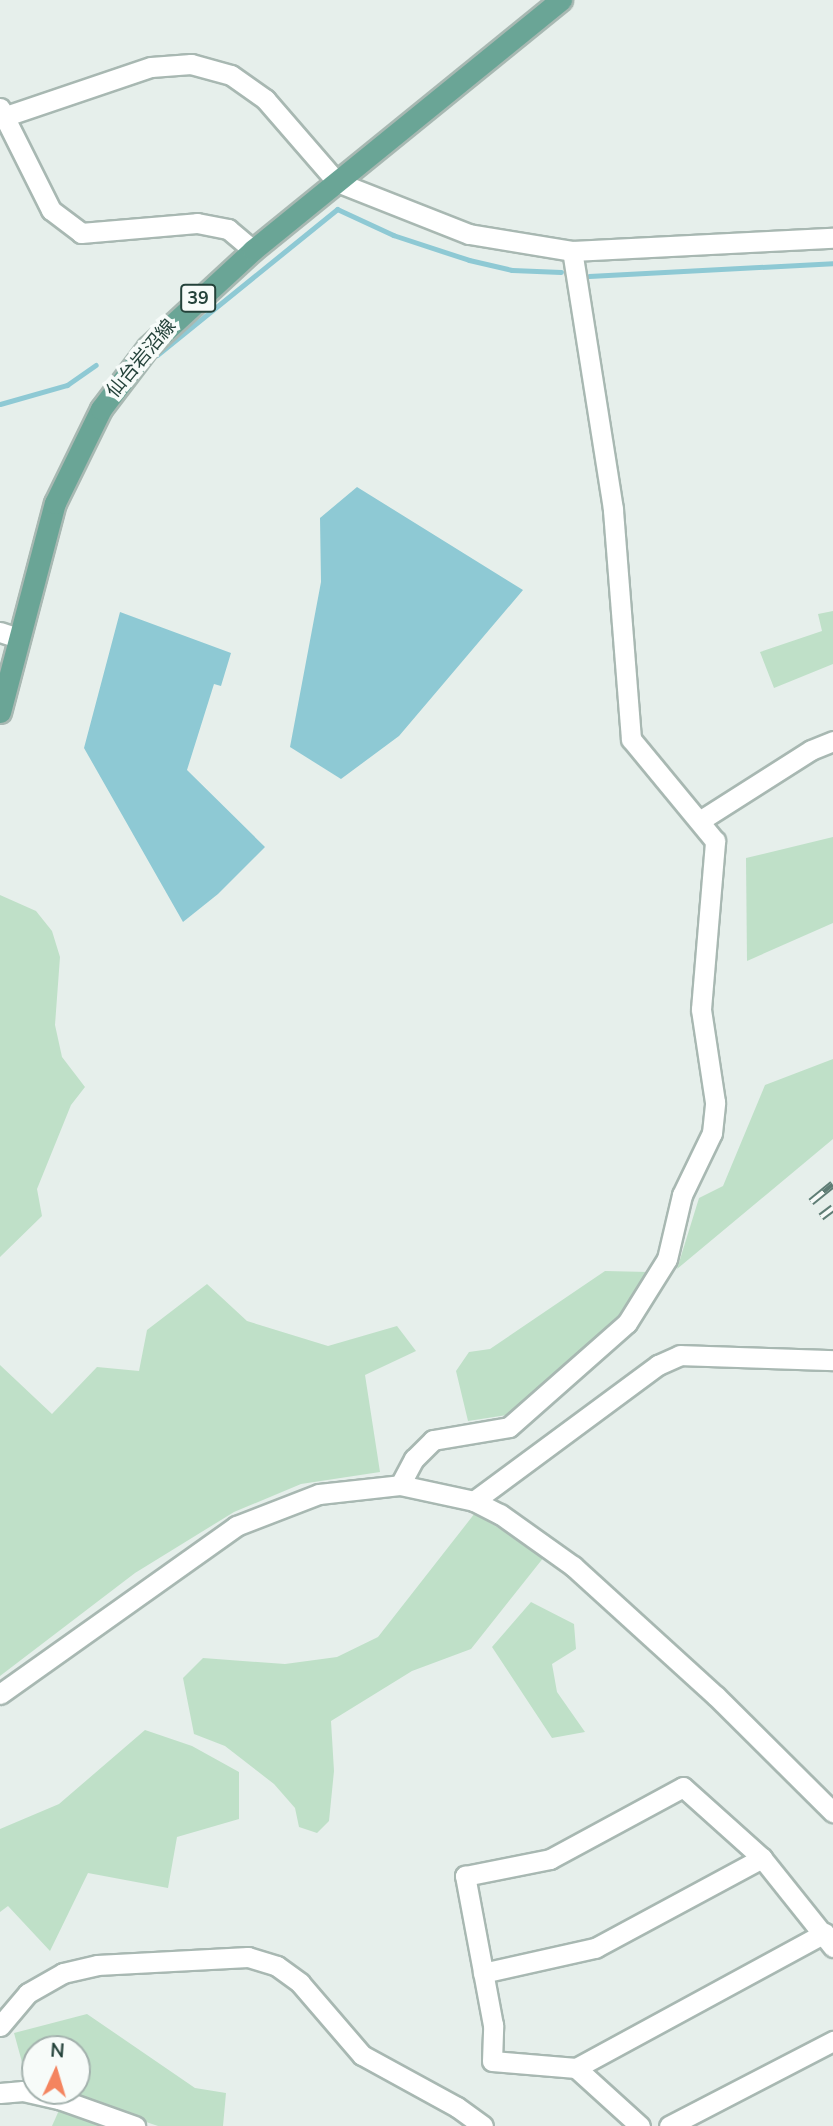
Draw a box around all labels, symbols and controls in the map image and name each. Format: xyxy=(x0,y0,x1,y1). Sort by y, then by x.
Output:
road number: 39 xyxy=(179,284,217,312)
street label: 仙台岩沼線 xyxy=(103,315,181,403)
north arrow xyxy=(21,2035,91,2105)
text: N xyxy=(49,2038,65,2065)

